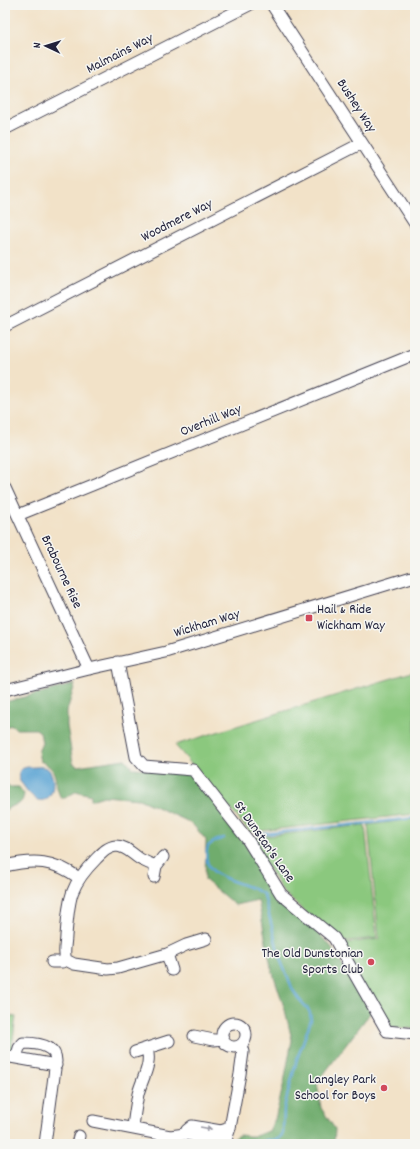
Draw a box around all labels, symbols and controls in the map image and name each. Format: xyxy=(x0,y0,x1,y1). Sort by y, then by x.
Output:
north arrow xyxy=(26,26,66,66)
street label: Malmains Way xyxy=(83,28,157,79)
text: N xyxy=(30,42,46,49)
street label: Bushey Way xyxy=(331,75,381,137)
street label: Woodmere Way xyxy=(138,194,216,248)
street label: Overhill Way xyxy=(177,400,245,442)
street label: Brabourne Rise xyxy=(35,532,87,612)
place label: Hail & Ride Wickham Way xyxy=(317,600,385,636)
street label: Wickham Way xyxy=(172,604,243,644)
marker: Hail & Ride Wickham Way xyxy=(304,613,314,623)
street label: St Dunstan's Lane xyxy=(229,797,299,887)
place label: The Old Dunstonian Sports Club xyxy=(261,944,363,980)
marker: The Old Dunstonian Sports Club xyxy=(366,957,376,967)
place label: Langley Park School for Boys xyxy=(295,1070,376,1106)
marker: Langley Park School for Boys xyxy=(379,1083,389,1093)
one-way arrow xyxy=(200,1125,212,1131)

